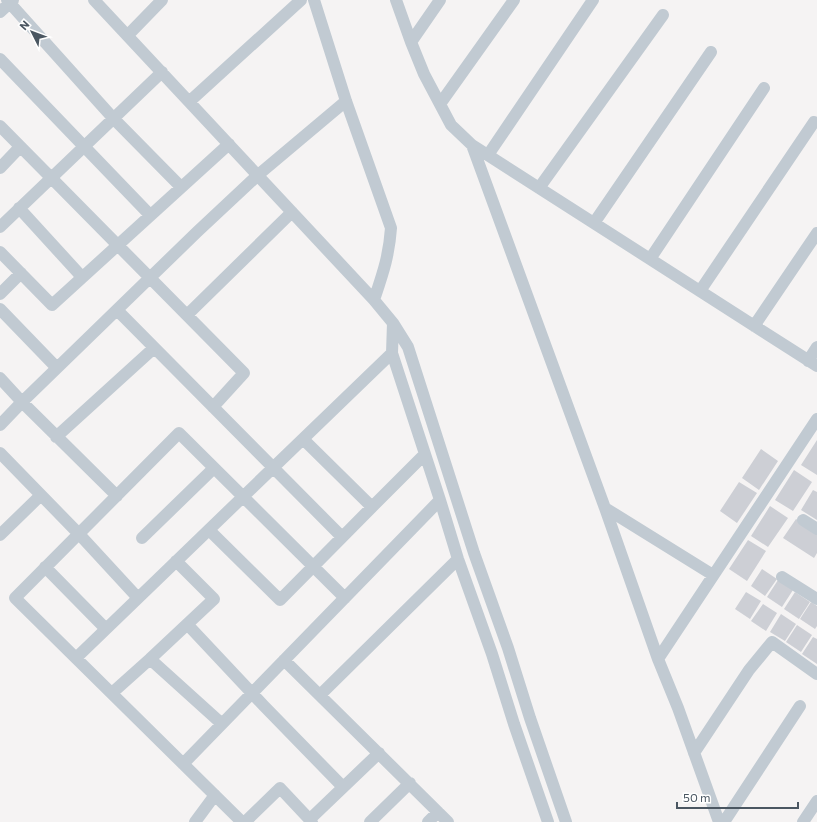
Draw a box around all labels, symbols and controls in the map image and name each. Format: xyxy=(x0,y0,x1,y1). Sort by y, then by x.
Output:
north arrow xyxy=(12,12,52,52)
text: N xyxy=(17,18,32,32)
scale bar xyxy=(677,784,798,810)
text: 50 m xyxy=(683,790,711,804)

